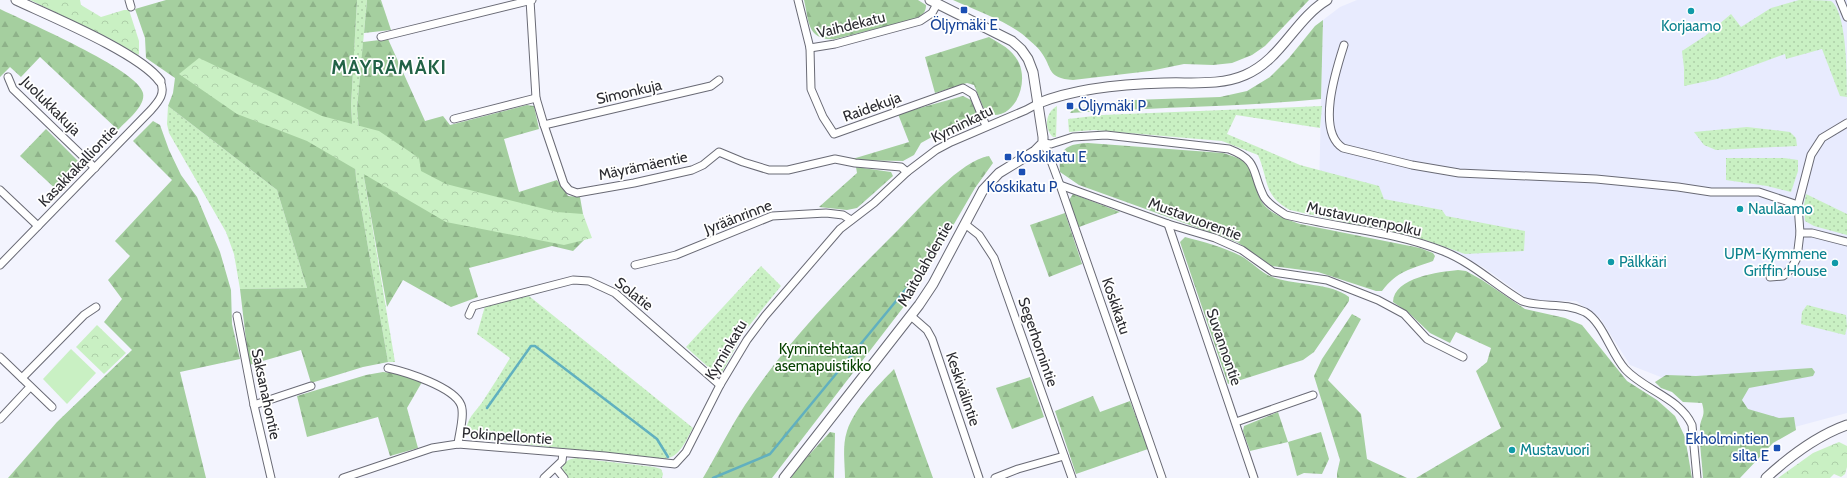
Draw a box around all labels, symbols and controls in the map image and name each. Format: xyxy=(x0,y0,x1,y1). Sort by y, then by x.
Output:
marker: Öljymäki E xyxy=(959,5,969,15)
marker: Korjaamo xyxy=(1686,6,1696,16)
street label: Vaihdekatu xyxy=(815,8,887,42)
place label: Öljymäki E xyxy=(930,16,998,34)
place label: Korjaamo xyxy=(1661,17,1721,35)
district label: MÄYRÄMÄKI xyxy=(331,56,447,79)
street label: Juolukkakuja xyxy=(17,72,85,140)
street label: Simonkuja xyxy=(595,76,664,108)
street label: Raidekuja xyxy=(841,88,904,126)
place label: Öljymäki P xyxy=(1078,97,1146,115)
street label: Kyminkatu xyxy=(928,101,996,147)
marker: Öljymäki P xyxy=(1065,101,1075,111)
street label: Kasakkakalliontie xyxy=(35,121,122,210)
street label: Mäyrämäentie xyxy=(597,148,689,184)
place label: Koskikatu E xyxy=(1016,148,1087,166)
marker: Koskikatu E xyxy=(1003,152,1013,162)
marker: Koskikatu P xyxy=(1017,167,1027,177)
place label: Koskikatu P xyxy=(987,178,1058,196)
street label: Mustavuorentie xyxy=(1146,194,1244,244)
street label: Jyräänrinne xyxy=(701,196,775,238)
street label: Mustavuorenpolku xyxy=(1305,198,1423,240)
place label: Naulaamo xyxy=(1748,200,1813,218)
marker: Naulaamo xyxy=(1735,204,1745,214)
street label: Maitolahdentie xyxy=(894,218,957,310)
place label: UPM-Kymmene Griffin House xyxy=(1724,245,1827,280)
place label: Pälkkäri xyxy=(1619,253,1667,271)
marker: Pälkkäri xyxy=(1606,257,1616,267)
marker: UPM-Kymmene Griffin House xyxy=(1830,258,1840,268)
street label: Solatie xyxy=(611,274,657,315)
street label: Koskikatu xyxy=(1098,275,1134,337)
street label: Segerhornintie xyxy=(1014,295,1062,389)
street label: Suvannontie xyxy=(1202,306,1246,388)
street label: Kyminkatu xyxy=(701,317,751,383)
park label: Kymintehtaan asemapuistikko xyxy=(775,340,871,375)
street label: Saksanahontie xyxy=(248,347,284,441)
street label: Keskivälintie xyxy=(942,350,984,429)
street label: Pokinpellontie xyxy=(461,424,553,448)
place label: Ekholmintien silta E xyxy=(1685,430,1769,465)
place label: Mustavuori xyxy=(1520,441,1589,459)
marker: Ekholmintien silta E xyxy=(1772,443,1782,453)
marker: Mustavuori xyxy=(1507,445,1517,455)

